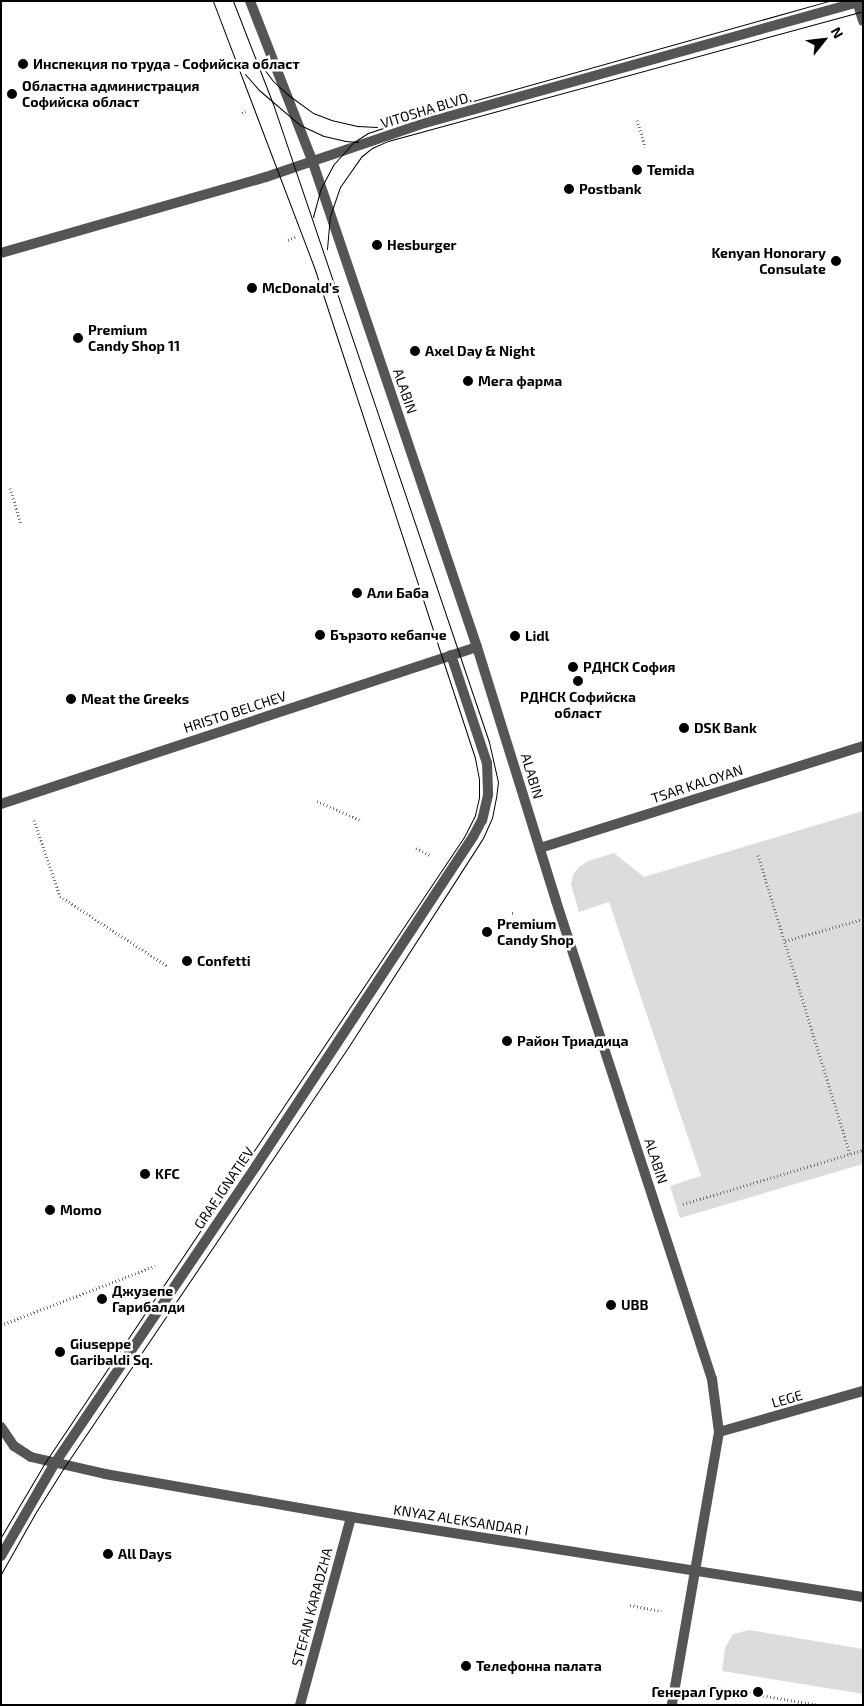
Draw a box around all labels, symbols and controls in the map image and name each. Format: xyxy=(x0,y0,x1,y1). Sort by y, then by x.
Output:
north arrow xyxy=(799,15,849,65)
text: N xyxy=(828,24,847,41)
place label: Инспекция по труда - Софийска област xyxy=(33,56,300,72)
marker: Инспекция по труда - Софийска област xyxy=(17,58,29,70)
place label: Областна администрация Софийска област xyxy=(22,78,200,110)
marker: Областна администрация Софийска област xyxy=(6,88,18,100)
street label: VITOSHA BLVD. xyxy=(378,88,474,132)
place label: Temida xyxy=(647,162,694,178)
marker: Temida xyxy=(631,164,643,176)
place label: Postbank xyxy=(579,181,642,197)
marker: Postbank xyxy=(563,183,575,195)
place label: Hesburger xyxy=(387,237,457,253)
marker: Hesburger xyxy=(371,239,383,251)
place label: Kenyan Honorary Consulate xyxy=(711,245,826,278)
marker: Kenyan Honorary Consulate xyxy=(830,255,842,267)
place label: McDonald's xyxy=(262,280,340,296)
marker: McDonald's xyxy=(246,282,258,294)
place label: Premium Candy Shop 11 xyxy=(88,322,180,354)
marker: Premium Candy Shop 11 xyxy=(72,332,84,344)
place label: Axel Day & Night xyxy=(425,343,536,359)
marker: Axel Day & Night xyxy=(409,345,421,357)
street label: ALABIN xyxy=(389,366,421,416)
place label: Мега фарма xyxy=(478,373,562,389)
marker: Мега фарма xyxy=(462,375,474,387)
place label: Али Баба xyxy=(367,585,429,601)
marker: Али Баба xyxy=(351,587,363,599)
place label: Бързото кебапче xyxy=(330,627,447,643)
place label: Lidl xyxy=(525,628,549,644)
marker: Бързото кебапче xyxy=(314,629,326,641)
marker: Lidl xyxy=(509,630,521,642)
place label: РДНСК София xyxy=(583,659,675,675)
marker: РДНСК София xyxy=(567,661,579,673)
marker: РДНСК Софийска област xyxy=(572,675,584,687)
street label: HRISTO BELCHEV xyxy=(181,687,289,737)
place label: РДНСК Софийска област xyxy=(520,689,636,722)
place label: Meat the Greeks xyxy=(81,691,190,707)
marker: Meat the Greeks xyxy=(65,693,77,705)
place label: DSK Bank xyxy=(694,720,757,736)
marker: DSK Bank xyxy=(678,722,690,734)
street label: ALABIN xyxy=(517,751,547,801)
street label: TSAR KALOYAN xyxy=(649,761,745,807)
place label: Premium Candy Shop xyxy=(497,916,574,949)
marker: Premium Candy Shop xyxy=(481,926,493,938)
place label: Confetti xyxy=(197,953,251,969)
marker: Confetti xyxy=(181,955,193,967)
place label: Район Триадица xyxy=(517,1033,629,1049)
marker: Район Триадица xyxy=(501,1035,513,1047)
street label: ALABIN xyxy=(641,1136,671,1186)
street label: GRAF IGNATIEV xyxy=(190,1144,258,1232)
place label: KFC xyxy=(155,1166,180,1182)
marker: KFC xyxy=(139,1168,151,1180)
place label: Momo xyxy=(60,1202,102,1218)
marker: Momo xyxy=(44,1204,56,1216)
place label: Джузепе Гарибалди xyxy=(112,1283,185,1315)
marker: Джузепе Гарибалди xyxy=(96,1293,108,1305)
place label: UBB xyxy=(621,1297,649,1313)
marker: UBB xyxy=(605,1299,617,1311)
place label: Giuseppe Garibaldi Sq. xyxy=(70,1336,153,1368)
marker: Giuseppe Garibaldi Sq. xyxy=(54,1346,66,1358)
street label: LEGE xyxy=(770,1387,804,1411)
street label: KNYAZ ALEKSANDAR I xyxy=(392,1501,530,1539)
place label: All Days xyxy=(118,1546,172,1562)
street label: STEFAN KARADZHA xyxy=(288,1546,336,1668)
marker: All Days xyxy=(102,1548,114,1560)
place label: Телефонна палата xyxy=(476,1658,602,1674)
marker: Телефонна палата xyxy=(460,1660,472,1672)
place label: Генерал Гурко xyxy=(651,1684,748,1700)
marker: Генерал Гурко xyxy=(752,1686,764,1698)

